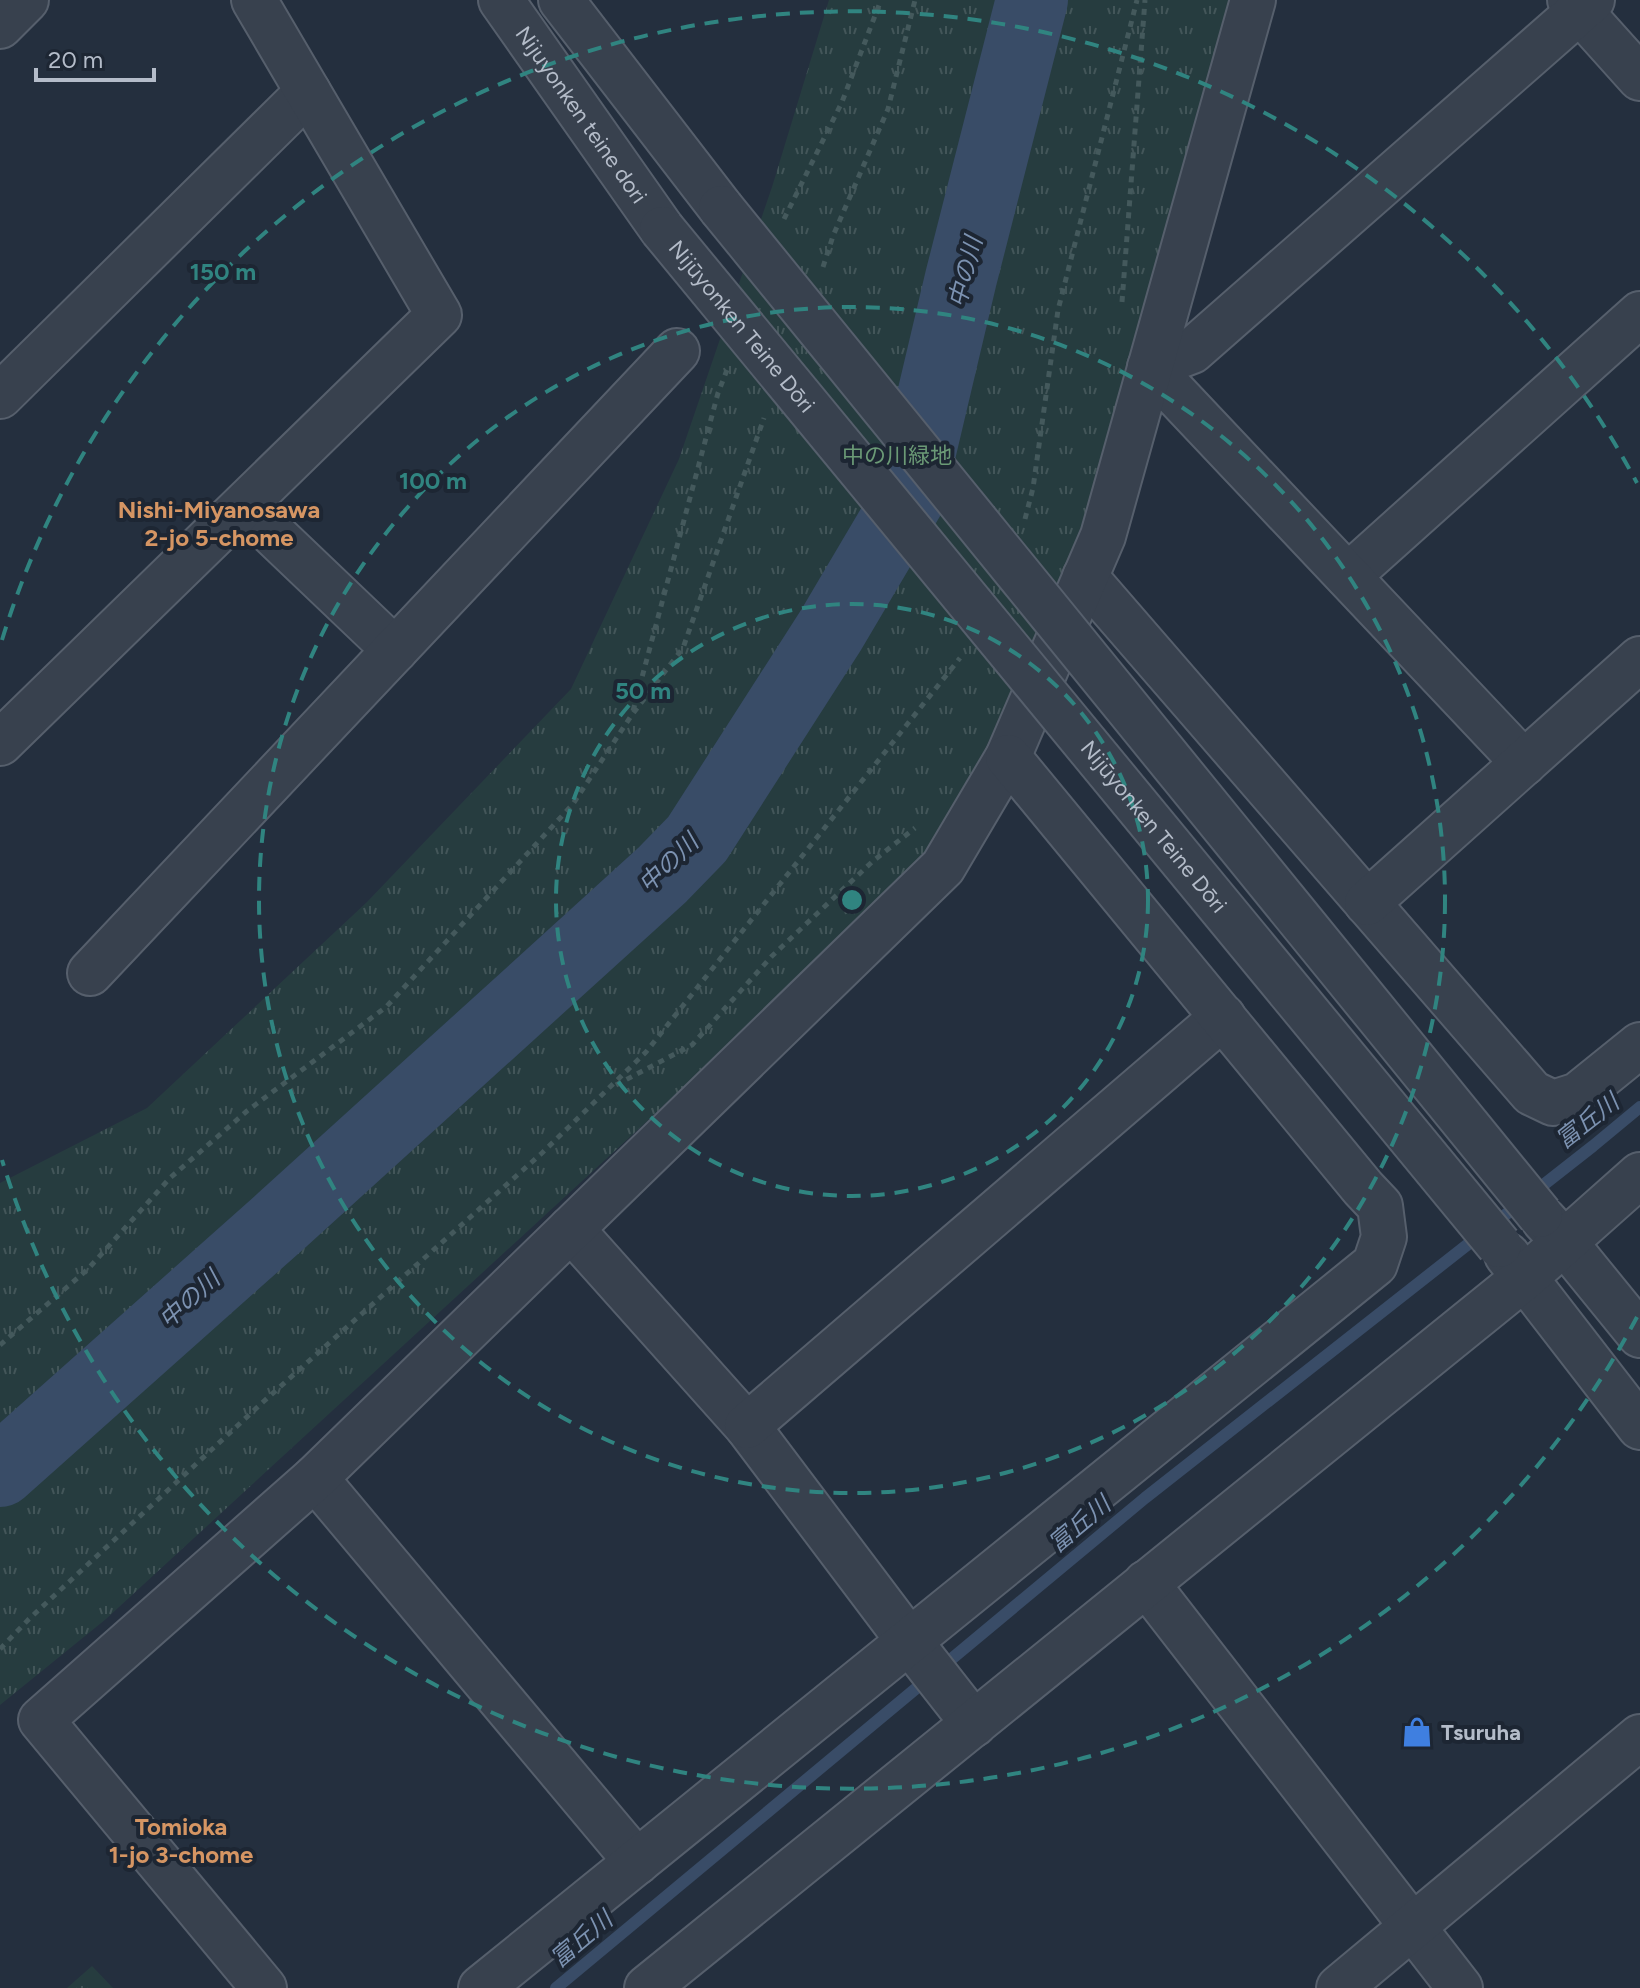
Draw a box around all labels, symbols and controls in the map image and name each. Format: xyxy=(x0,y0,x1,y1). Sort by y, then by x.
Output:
street label: Nijuyonken teine dori xyxy=(510,21,653,208)
scale bar xyxy=(36,32,154,82)
text: 20 m xyxy=(48,45,103,74)
water label: 中の川 xyxy=(942,231,989,310)
street label: Nijūyonken Teine Dōri xyxy=(663,235,821,418)
text: 150 m xyxy=(190,257,256,286)
park label: 中の川緑地 xyxy=(842,442,952,469)
text: 100 m xyxy=(399,466,467,495)
district label: Nishi-Miyanosawa 2-jo 5-chome xyxy=(118,495,320,552)
text: 50 m xyxy=(615,676,671,705)
street label: Nijūyonken Teine Dōri xyxy=(1075,735,1233,918)
water label: 中の川 xyxy=(632,825,706,898)
centre of rings xyxy=(838,886,866,914)
water label: 富丘川 xyxy=(1550,1086,1627,1155)
water label: 中の川 xyxy=(153,1262,228,1334)
water label: 富丘川 xyxy=(1042,1488,1118,1558)
shop icon: Tsuruha xyxy=(1400,1715,1434,1749)
place label: Tsuruha xyxy=(1441,1719,1521,1746)
district label: Tomioka 1-jo 3-chome xyxy=(109,1812,253,1869)
water label: 富丘川 xyxy=(544,1903,620,1973)

